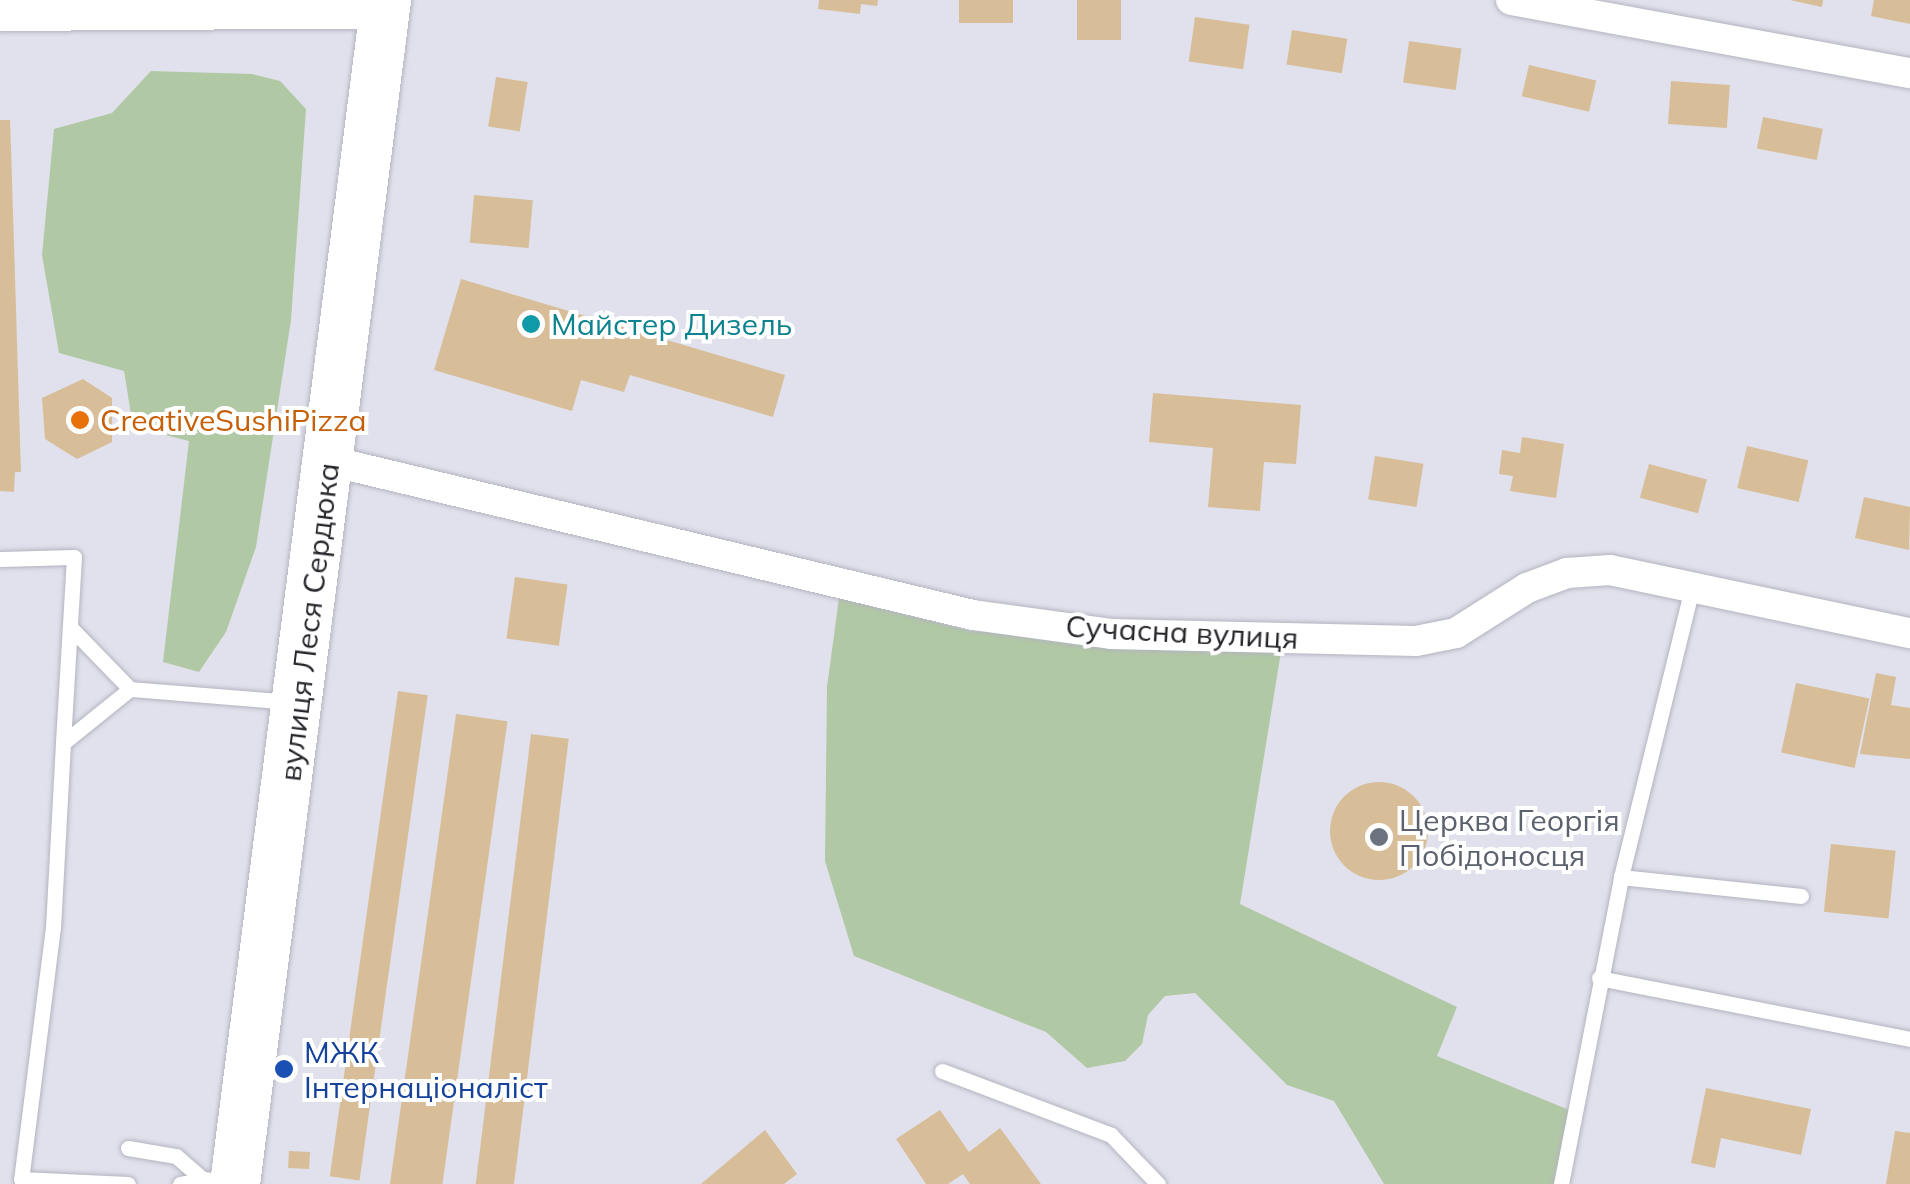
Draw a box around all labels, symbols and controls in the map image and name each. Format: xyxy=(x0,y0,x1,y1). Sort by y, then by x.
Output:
place label: Майстер Дизель xyxy=(551,306,792,342)
marker: Майстер Дизель xyxy=(520,313,542,335)
place label: CreativeSushiPizza xyxy=(100,402,366,438)
marker: CreativeSushiPizza xyxy=(69,409,91,431)
street label: вулиця Леся Сердюка xyxy=(272,461,346,783)
street label: Сучасна вулиця xyxy=(1065,608,1299,656)
place label: Церква Георгія Побідоносця xyxy=(1399,802,1620,872)
marker: Церква Георгія Побідоносця xyxy=(1368,826,1390,848)
place label: МЖК Інтернаціоналіст xyxy=(304,1034,548,1104)
marker: МЖК Інтернаціоналіст xyxy=(273,1058,295,1080)

